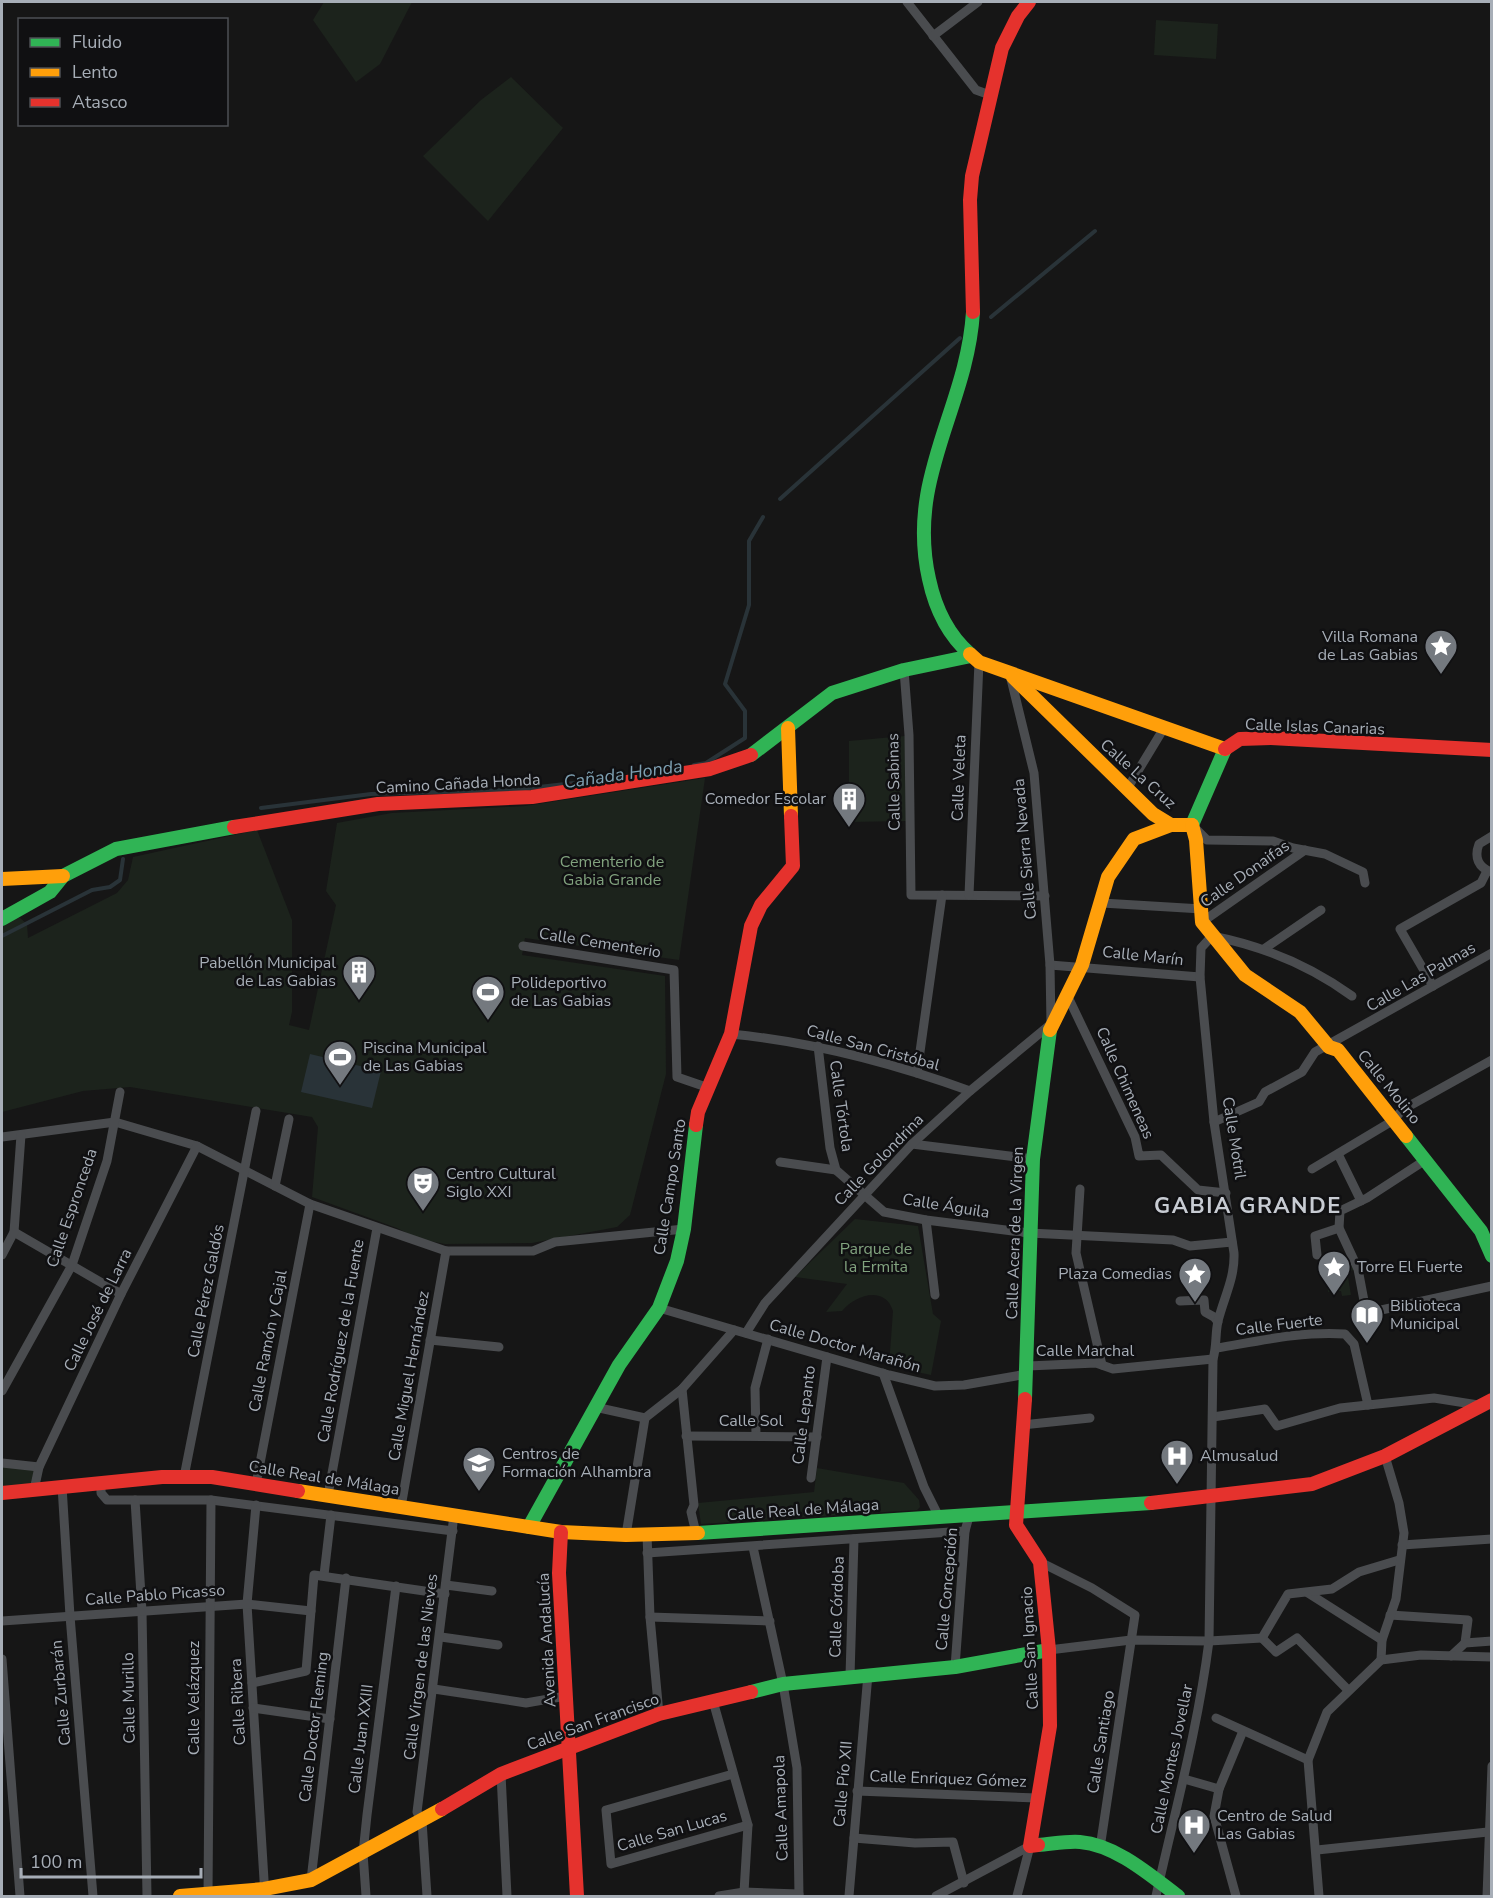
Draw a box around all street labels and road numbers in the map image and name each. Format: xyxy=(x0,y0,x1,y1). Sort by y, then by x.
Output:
street label: Calle Islas Canarias xyxy=(1245,714,1385,740)
street label: Calle Sabinas xyxy=(882,733,906,831)
street label: Calle Veleta xyxy=(946,734,972,822)
street label: Calle La Cruz xyxy=(1095,734,1181,814)
street label: Camino Cañada Honda xyxy=(375,769,541,799)
street label: Calle Sierra Nevada xyxy=(1008,777,1042,921)
street label: Calle Donaifas xyxy=(1196,835,1294,913)
street label: Calle Cementerio xyxy=(537,922,663,964)
street label: Calle Las Palmas xyxy=(1362,937,1480,1017)
street label: Calle Marín xyxy=(1101,941,1185,971)
street label: Calle San Cristóbal xyxy=(804,1020,942,1076)
street label: Calle Chimeneas xyxy=(1090,1023,1160,1143)
street label: Calle Molino xyxy=(1352,1045,1426,1129)
street label: Calle Tórtola xyxy=(824,1059,858,1153)
street label: Calle Motril xyxy=(1217,1095,1251,1181)
street label: Calle Golondrina xyxy=(829,1109,929,1211)
street label: Calle Campo Santo xyxy=(648,1117,692,1257)
street label: Calle Espronceda xyxy=(41,1146,103,1270)
street label: Calle Acera de la Virgen xyxy=(1001,1146,1029,1320)
street label: Calle Águila xyxy=(901,1188,991,1224)
street label: Calle Pérez Galdós xyxy=(182,1222,230,1360)
street label: Calle Rodríguez de la Fuente xyxy=(312,1238,370,1444)
street label: Calle José de Larra xyxy=(59,1245,137,1375)
street label: Calle Ramón y Cajal xyxy=(243,1268,293,1414)
street label: Calle Miguel Hernández xyxy=(383,1289,435,1463)
street label: Calle Fuerte xyxy=(1234,1309,1324,1341)
street label: Calle Doctor Marañón xyxy=(767,1314,923,1378)
street label: Calle Marchal xyxy=(1036,1340,1135,1362)
street label: Calle Lepanto xyxy=(787,1364,821,1466)
street label: Calle Sol xyxy=(719,1410,783,1432)
street label: Calle Real de Málaga xyxy=(247,1455,401,1501)
street label: Calle Real de Málaga xyxy=(726,1494,880,1526)
street label: Calle Concepción xyxy=(931,1527,963,1651)
street label: Calle Córdoba xyxy=(824,1556,850,1658)
street label: Calle Virgen de las Nieves xyxy=(399,1572,443,1762)
street label: Avenida Andalucía xyxy=(532,1572,562,1708)
street label: Calle Pablo Picasso xyxy=(84,1579,226,1611)
street label: Calle San Ignacio xyxy=(1016,1586,1044,1710)
street label: Calle Zurbarán xyxy=(45,1639,77,1747)
street label: Calle Velázquez xyxy=(183,1641,205,1755)
street label: Calle Doctor Fleming xyxy=(294,1651,334,1803)
street label: Calle Murillo xyxy=(117,1652,141,1744)
street label: Calle Ribera xyxy=(225,1658,251,1746)
street label: Calle Montes Jovellar xyxy=(1145,1682,1199,1836)
street label: Calle Juan XXIII xyxy=(343,1683,379,1795)
street label: Calle San Francisco xyxy=(524,1688,662,1756)
street label: Calle Santiago xyxy=(1082,1689,1120,1795)
street label: Calle Pío XII xyxy=(828,1740,858,1828)
street label: Calle Amapola xyxy=(768,1755,794,1861)
street label: Calle Enriquez Gómez xyxy=(869,1765,1027,1793)
street label: Calle San Lucas xyxy=(614,1805,730,1857)

